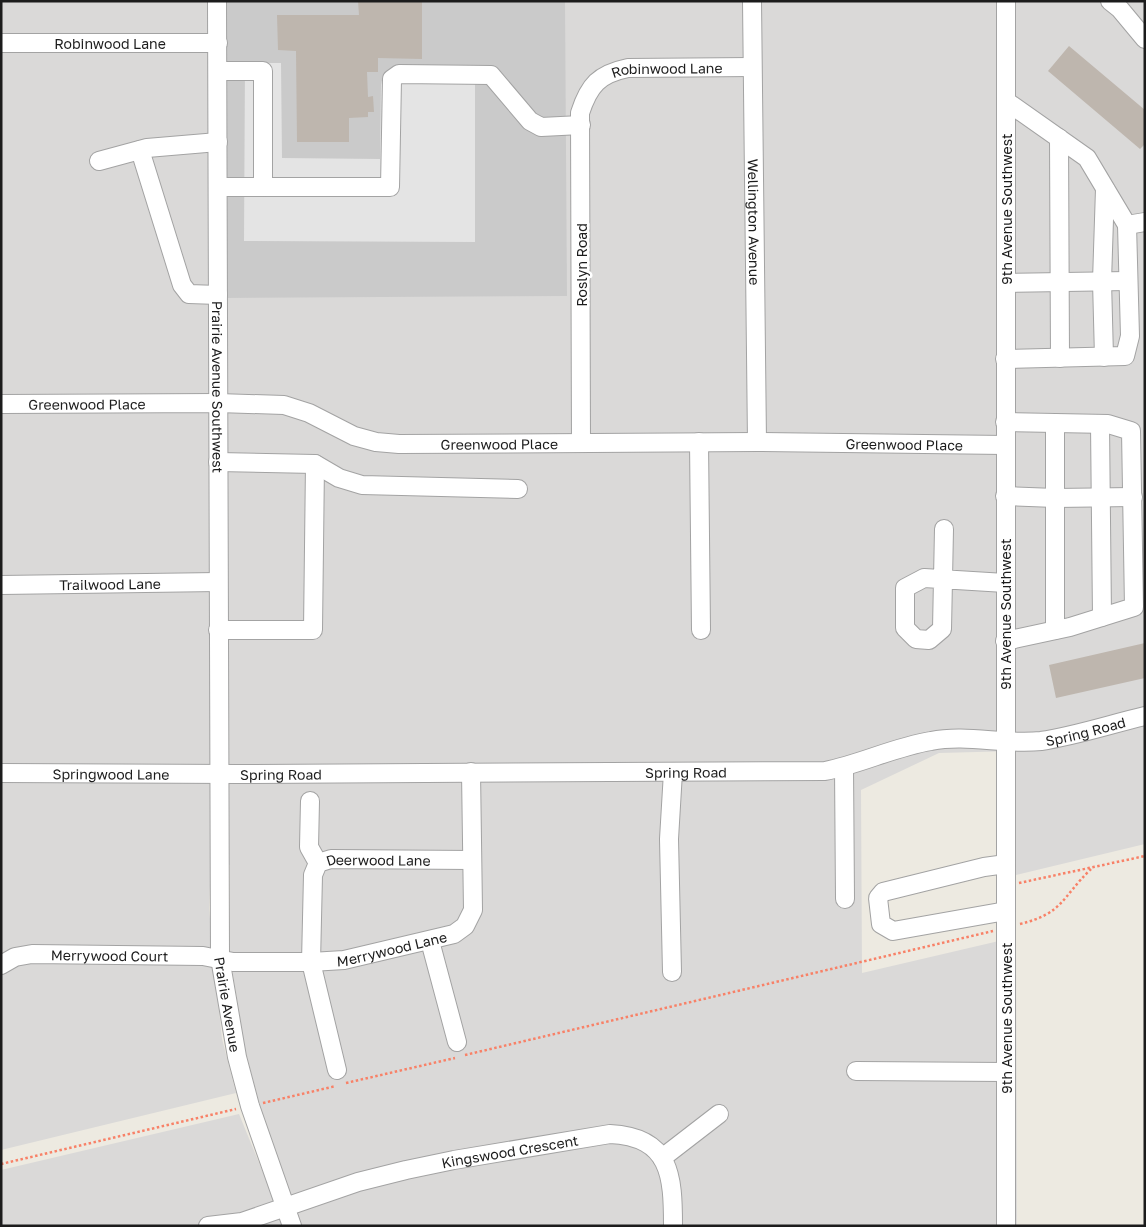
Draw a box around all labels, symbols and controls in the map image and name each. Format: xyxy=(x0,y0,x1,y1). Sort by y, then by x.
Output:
street label: Robinwood Lane xyxy=(54,35,166,52)
street label: Robinwood Lane xyxy=(609,59,723,81)
street label: 9th Avenue Southwest xyxy=(998,133,1015,285)
street label: Wellington Avenue xyxy=(745,159,764,285)
street label: Roslyn Road xyxy=(573,223,590,307)
street label: Prairie Avenue Southwest xyxy=(209,301,227,473)
street label: Greenwood Place xyxy=(28,395,146,412)
street label: Greenwood Place xyxy=(441,435,558,452)
street label: Greenwood Place xyxy=(845,435,963,453)
street label: 9th Avenue Southwest xyxy=(997,538,1014,690)
street label: Trailwood Lane xyxy=(59,574,161,593)
street label: Spring Road xyxy=(1044,713,1127,749)
street label: Spring Road xyxy=(645,763,727,780)
street label: Springwood Lane xyxy=(52,765,170,782)
street label: Spring Road xyxy=(240,765,322,782)
street label: Deerwood Lane xyxy=(324,849,431,869)
street label: Merrywood Lane xyxy=(336,928,448,969)
street label: 9th Avenue Southwest xyxy=(998,942,1015,1094)
street label: Merrywood Court xyxy=(51,946,168,964)
street label: Prairie Avenue xyxy=(211,955,244,1053)
street label: Kingswood Crescent xyxy=(440,1131,579,1171)

